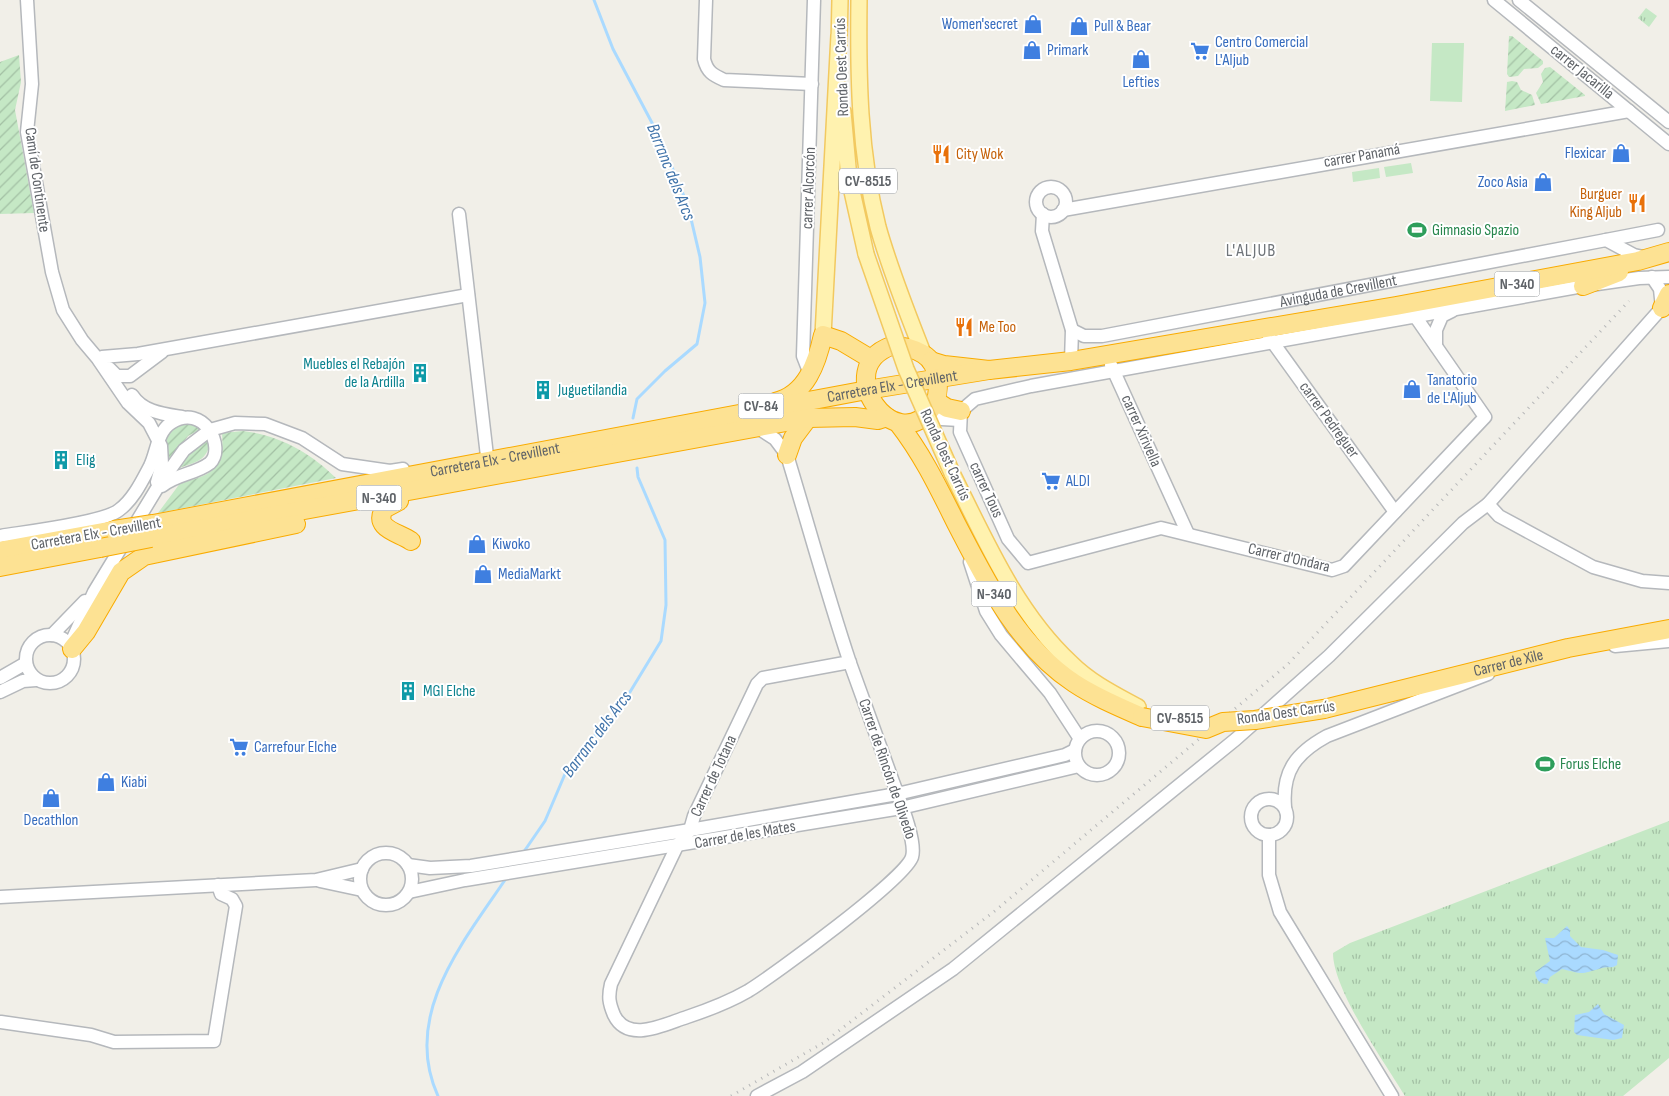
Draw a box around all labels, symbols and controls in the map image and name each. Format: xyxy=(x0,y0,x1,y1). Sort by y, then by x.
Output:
shop icon: Women'secret xyxy=(1022,13,1044,35)
place label: Women'secret xyxy=(942,15,1018,34)
shop icon: Pull & Bear xyxy=(1068,15,1090,37)
street label: Ronda Oest Carrús xyxy=(831,17,853,117)
place label: Pull & Bear xyxy=(1094,17,1151,36)
place label: Centro Comercial L'Aljub xyxy=(1215,33,1308,70)
shop icon: Primark xyxy=(1021,39,1043,61)
supermarket icon: Centro Comercial L'Aljub xyxy=(1189,40,1211,62)
place label: Primark xyxy=(1047,41,1088,60)
street label: carrer Jacarilla xyxy=(1546,41,1618,103)
shop icon: Lefties xyxy=(1130,48,1152,70)
place label: Lefties xyxy=(1123,73,1160,92)
water label: Barranc dels Arcs xyxy=(642,121,700,224)
street label: Camí de Continente xyxy=(20,126,54,234)
street label: carrer Panamá xyxy=(1322,140,1402,172)
shop icon: Flexicar xyxy=(1610,142,1632,164)
restaurant icon: City Wok xyxy=(930,143,952,165)
place label: Flexicar xyxy=(1565,144,1606,163)
place label: City Wok xyxy=(956,145,1003,164)
street label: carrer Alcorcón xyxy=(798,147,820,229)
road number: CV-8515 xyxy=(839,168,897,194)
shop icon: Zoco Asia xyxy=(1532,171,1554,193)
place label: Zoco Asia xyxy=(1478,173,1528,192)
place label: Burguer King Aljub xyxy=(1569,185,1622,222)
restaurant icon: Burguer King Aljub xyxy=(1626,192,1648,214)
sports icon: Gimnasio Spazio xyxy=(1406,219,1428,241)
place label: Gimnasio Spazio xyxy=(1432,221,1519,240)
district label: L'ALJUB xyxy=(1226,240,1276,261)
street label: Avinguda de Crevillent xyxy=(1277,271,1399,312)
road number: N-340 xyxy=(1494,272,1540,296)
restaurant icon: Me Too xyxy=(953,316,975,338)
place label: Me Too xyxy=(979,318,1016,337)
place label: Muebles el Rebajón de la Ardilla xyxy=(303,355,405,392)
building icon: Muebles el Rebajón de la Ardilla xyxy=(409,362,431,384)
street label: Carretera Elx - Crevillent xyxy=(826,366,959,407)
place label: Tanatorio de L'Aljub xyxy=(1427,371,1477,408)
street label: carrer Pedreguer xyxy=(1295,378,1363,462)
shop icon: Tanatorio de L'Aljub xyxy=(1401,378,1423,400)
building icon: Juguetilandia xyxy=(532,379,554,401)
place label: Juguetilandia xyxy=(557,381,627,400)
street label: carrer Xirivella xyxy=(1117,392,1165,470)
road number: CV-84 xyxy=(738,394,784,418)
street label: Ronda Oest Carrús xyxy=(916,406,975,504)
street label: Carretera Elx - Crevillent xyxy=(429,438,562,481)
building icon: Elig xyxy=(50,449,72,471)
place label: Elig xyxy=(76,451,95,470)
street label: carrer Tous xyxy=(965,459,1007,521)
supermarket icon: ALDI xyxy=(1040,470,1062,492)
place label: ALDI xyxy=(1065,472,1090,491)
road number: N-340 xyxy=(356,486,402,510)
street label: Carretera Elx - Crevillent xyxy=(30,513,162,555)
shop icon: Kiwoko xyxy=(466,533,488,555)
place label: Kiwoko xyxy=(492,535,530,554)
street label: Carrer d'Ondara xyxy=(1246,539,1332,577)
shop icon: MediaMarkt xyxy=(472,563,494,585)
place label: MediaMarkt xyxy=(498,565,561,584)
road number: N-340 xyxy=(972,582,1016,606)
street label: Carrer de Xile xyxy=(1472,645,1545,681)
building icon: MGI Elche xyxy=(397,680,419,702)
place label: MGI Elche xyxy=(423,682,476,701)
water label: Barranc dels Arcs xyxy=(558,686,637,781)
street label: Carrer de Rincón de Olivedo xyxy=(854,696,920,842)
street label: Ronda Oest Carrús xyxy=(1236,697,1336,729)
road number: CV-8515 xyxy=(1151,706,1209,730)
street label: Carrer de Totana xyxy=(687,732,741,820)
supermarket icon: Carrefour Elche xyxy=(228,736,250,758)
place label: Carrefour Elche xyxy=(254,738,337,757)
sports icon: Forus Elche xyxy=(1534,753,1556,775)
place label: Forus Elche xyxy=(1560,755,1621,774)
shop icon: Kiabi xyxy=(95,771,117,793)
place label: Kiabi xyxy=(121,773,147,792)
shop icon: Decathlon xyxy=(40,787,62,809)
place label: Decathlon xyxy=(24,811,78,830)
street label: Carrer de les Mates xyxy=(693,817,797,853)

